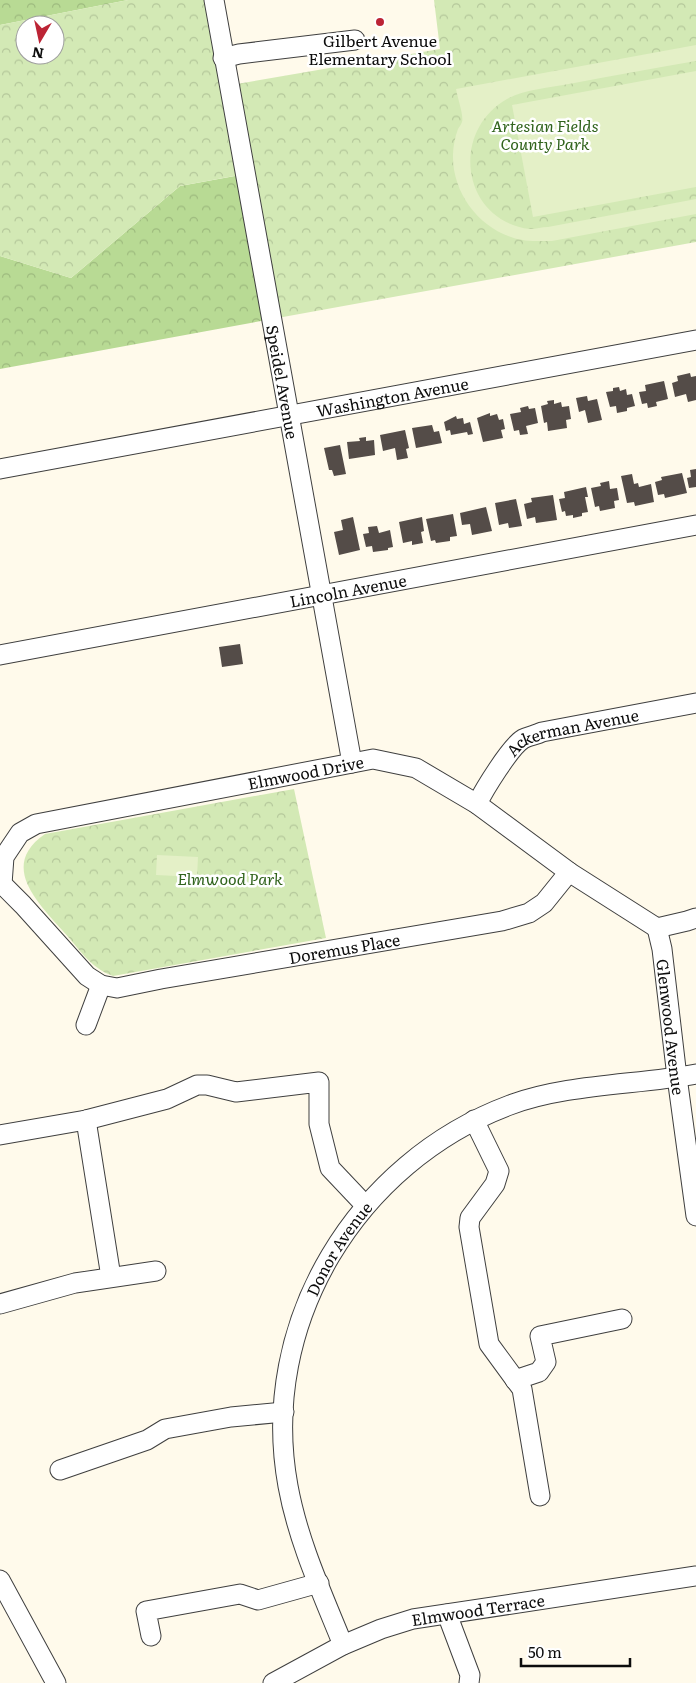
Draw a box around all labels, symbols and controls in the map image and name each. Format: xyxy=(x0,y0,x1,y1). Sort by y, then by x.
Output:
north arrow xyxy=(15,15,65,65)
marker: Gilbert Avenue Elementary School xyxy=(374,16,386,28)
place label: Gilbert Avenue Elementary School xyxy=(308,28,452,70)
text: N xyxy=(30,43,45,65)
park label: Artesian Fields County Park xyxy=(491,113,599,155)
street label: Speidel Avenue xyxy=(261,323,305,441)
street label: Washington Avenue xyxy=(314,370,470,422)
street label: Lincoln Avenue xyxy=(288,567,408,613)
street label: Ackerman Avenue xyxy=(500,702,641,761)
street label: Elmwood Drive xyxy=(245,749,366,795)
park label: Elmwood Park xyxy=(177,866,283,890)
street label: Doremus Place xyxy=(287,927,402,969)
street label: Glenwood Avenue xyxy=(651,957,691,1096)
street label: Donor Avenue xyxy=(299,1196,377,1300)
street label: Elmwood Terrace xyxy=(410,1587,546,1631)
scale bar xyxy=(521,1636,630,1668)
text: 50 m xyxy=(528,1640,562,1663)

